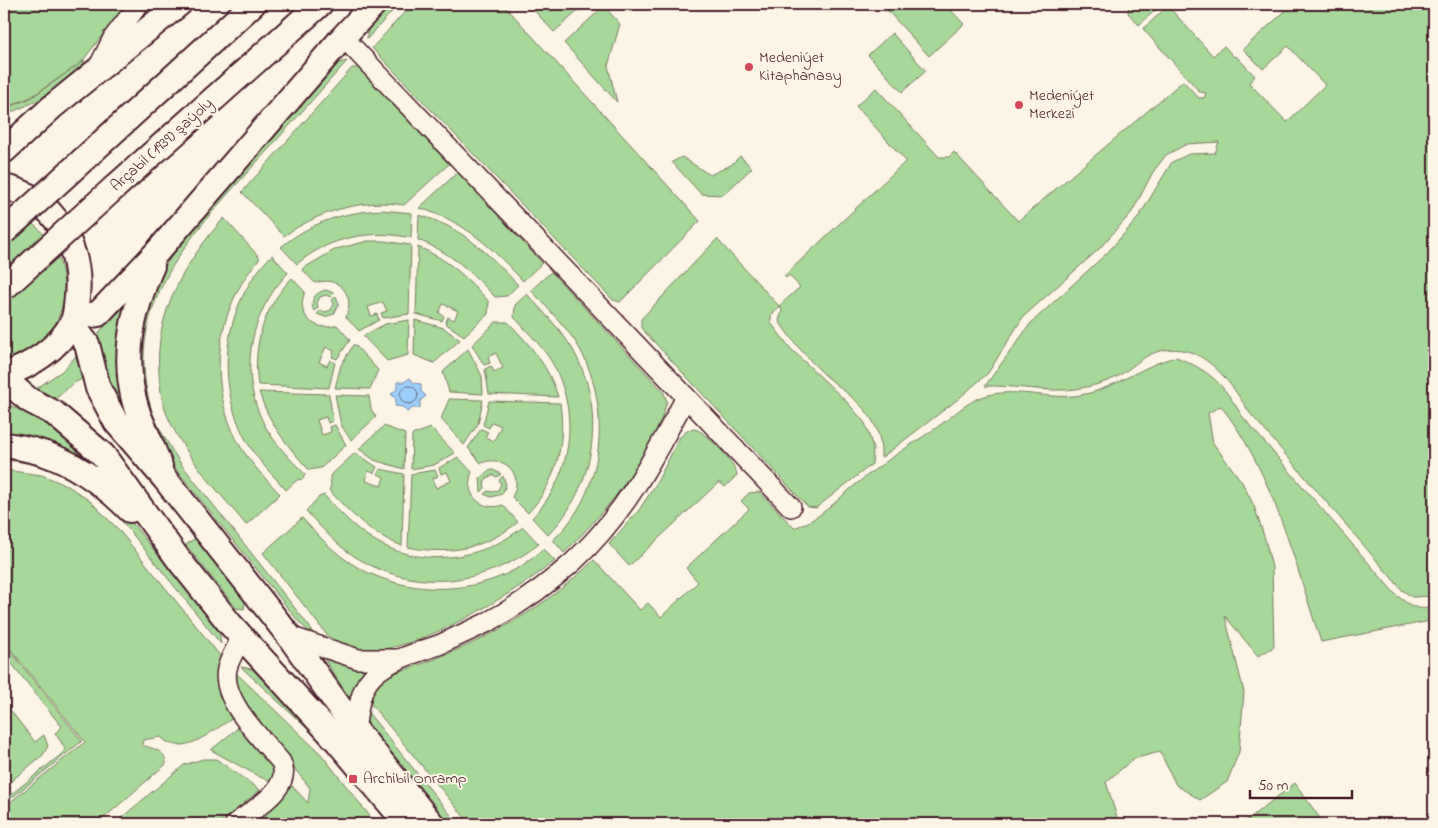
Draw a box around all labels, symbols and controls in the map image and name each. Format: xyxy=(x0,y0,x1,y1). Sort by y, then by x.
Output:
place label: Medeniýet Kitaphanasy xyxy=(759,46,842,88)
marker: Medeniýet Kitaphanasy xyxy=(743,61,755,73)
place label: Medeniýet Merkezi xyxy=(1029,84,1095,126)
street label: Arçabil (1939) şaýoly xyxy=(105,92,219,198)
marker: Medeniýet Merkezi xyxy=(1013,99,1025,111)
place label: Archibil Onramp xyxy=(363,767,467,791)
scale bar xyxy=(1250,768,1353,800)
marker: Archibil Onramp xyxy=(347,773,359,785)
text: 50 m xyxy=(1258,775,1289,797)

